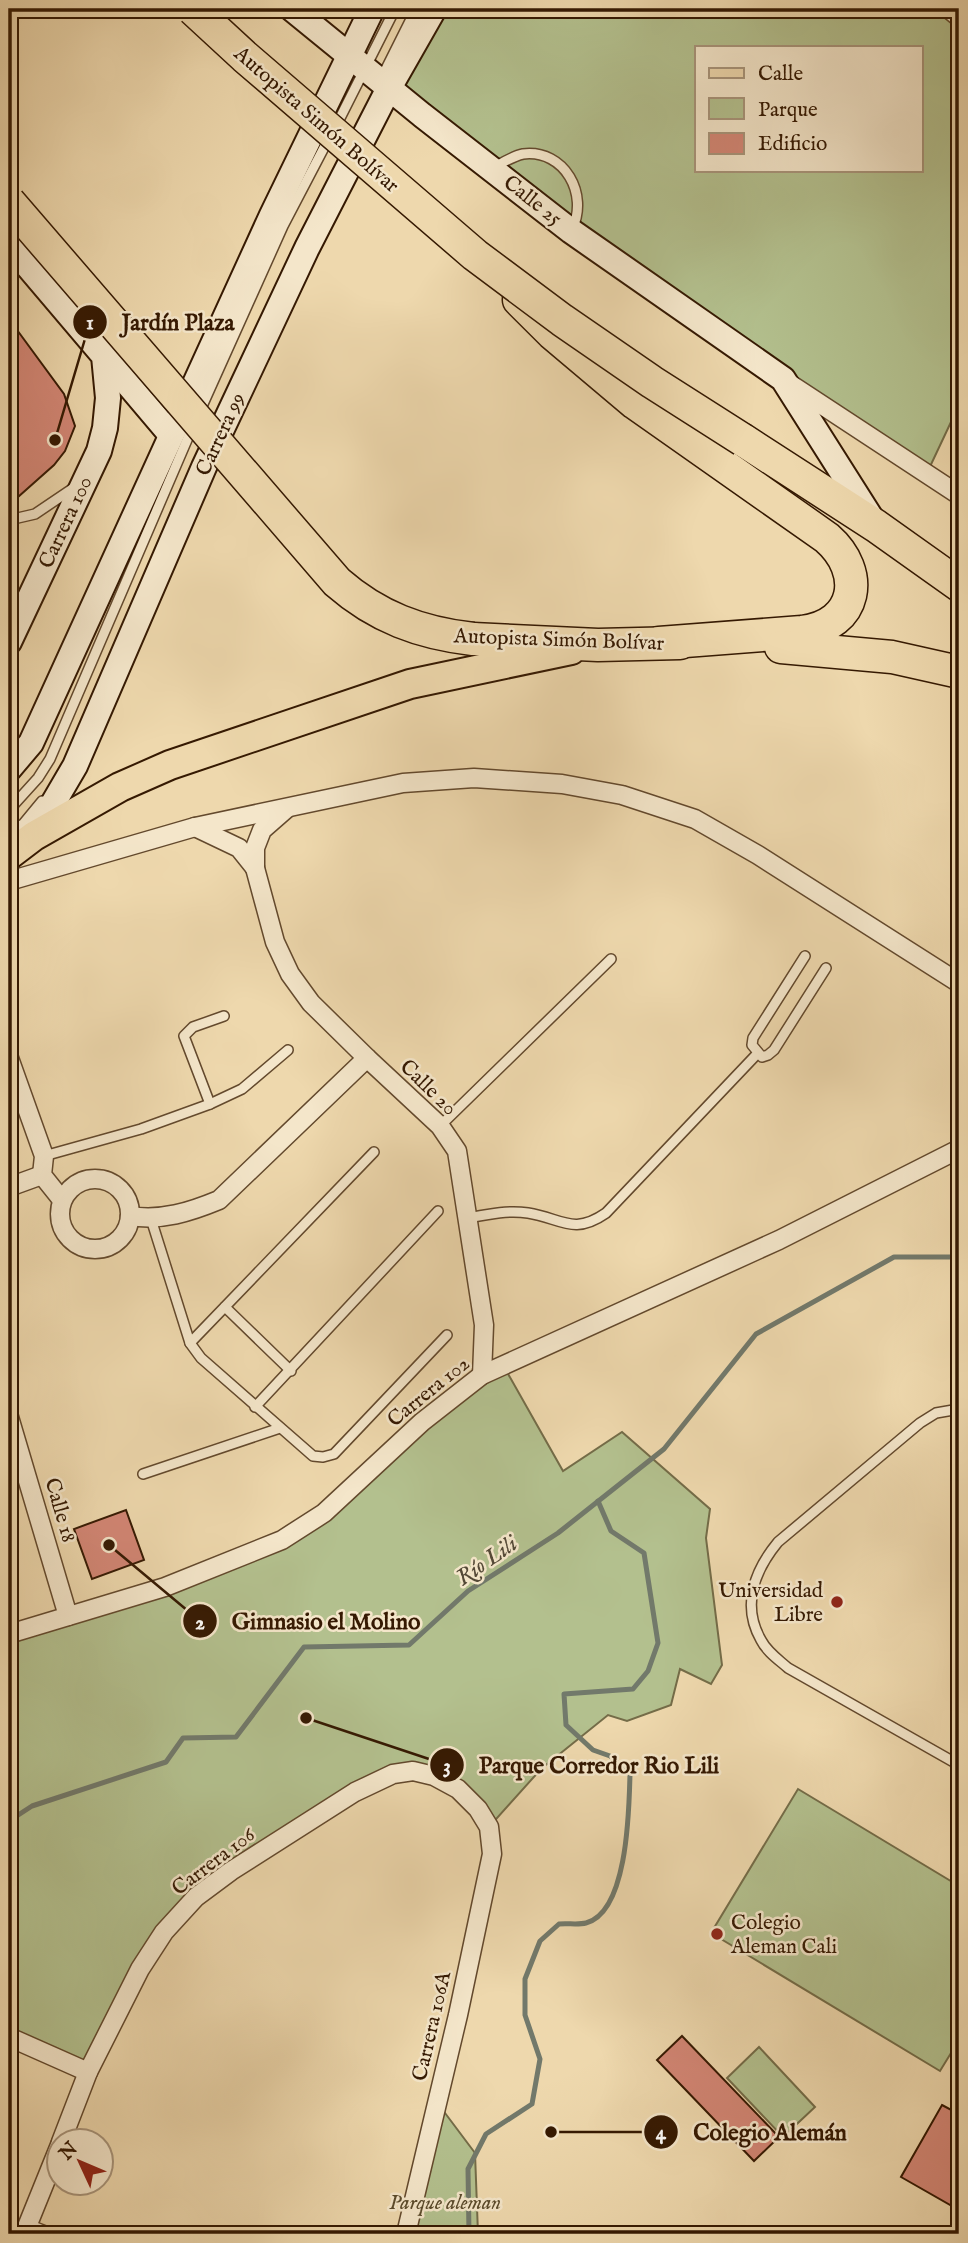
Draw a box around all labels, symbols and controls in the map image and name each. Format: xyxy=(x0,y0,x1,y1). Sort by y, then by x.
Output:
street label: Autopista Simón Bolívar xyxy=(227,40,405,200)
legend xyxy=(695,46,922,172)
text: Calle xyxy=(758,61,803,88)
text: Parque xyxy=(758,97,818,124)
text: Edificio xyxy=(758,131,827,158)
street label: Calle 25 xyxy=(497,170,567,233)
callout: Jardín Plaza xyxy=(73,300,249,344)
text: Jardín Plaza xyxy=(119,309,236,338)
text: 1 xyxy=(86,310,94,337)
street label: Carrera 99 xyxy=(190,389,252,481)
street label: Carrera 100 xyxy=(33,472,99,573)
street label: Autopista Simón Bolívar xyxy=(452,623,665,658)
street label: Calle 20 xyxy=(393,1054,462,1122)
street label: Carrera 102 xyxy=(382,1351,476,1434)
street label: Calle 18 xyxy=(38,1475,82,1546)
water label: Río Lili xyxy=(451,1529,524,1593)
place label: Universidad Libre xyxy=(718,1578,824,1629)
marker: Universidad Libre xyxy=(829,1594,845,1610)
callout: Gimnasio el Molino xyxy=(182,1599,434,1643)
text: Gimnasio el Molino xyxy=(232,1608,421,1637)
text: 2 xyxy=(195,1610,205,1637)
callout: Parque Corredor Rio Lili xyxy=(430,1743,733,1787)
text: Parque Corredor Rio Lili xyxy=(479,1752,719,1781)
text: 3 xyxy=(443,1753,451,1780)
street label: Carrera 106 xyxy=(167,1821,262,1902)
place label: Colegio Aleman Cali xyxy=(730,1910,837,1961)
marker: Colegio Aleman Cali xyxy=(709,1926,725,1942)
street label: Carrera 106A xyxy=(407,1968,458,2084)
callout: Colegio Alemán xyxy=(644,2110,861,2154)
text: Colegio Alemán xyxy=(693,2119,848,2148)
text: 4 xyxy=(656,2120,667,2147)
north arrow xyxy=(46,2128,116,2198)
text: N xyxy=(54,2137,84,2167)
park label: Parque aleman xyxy=(389,2190,501,2217)

